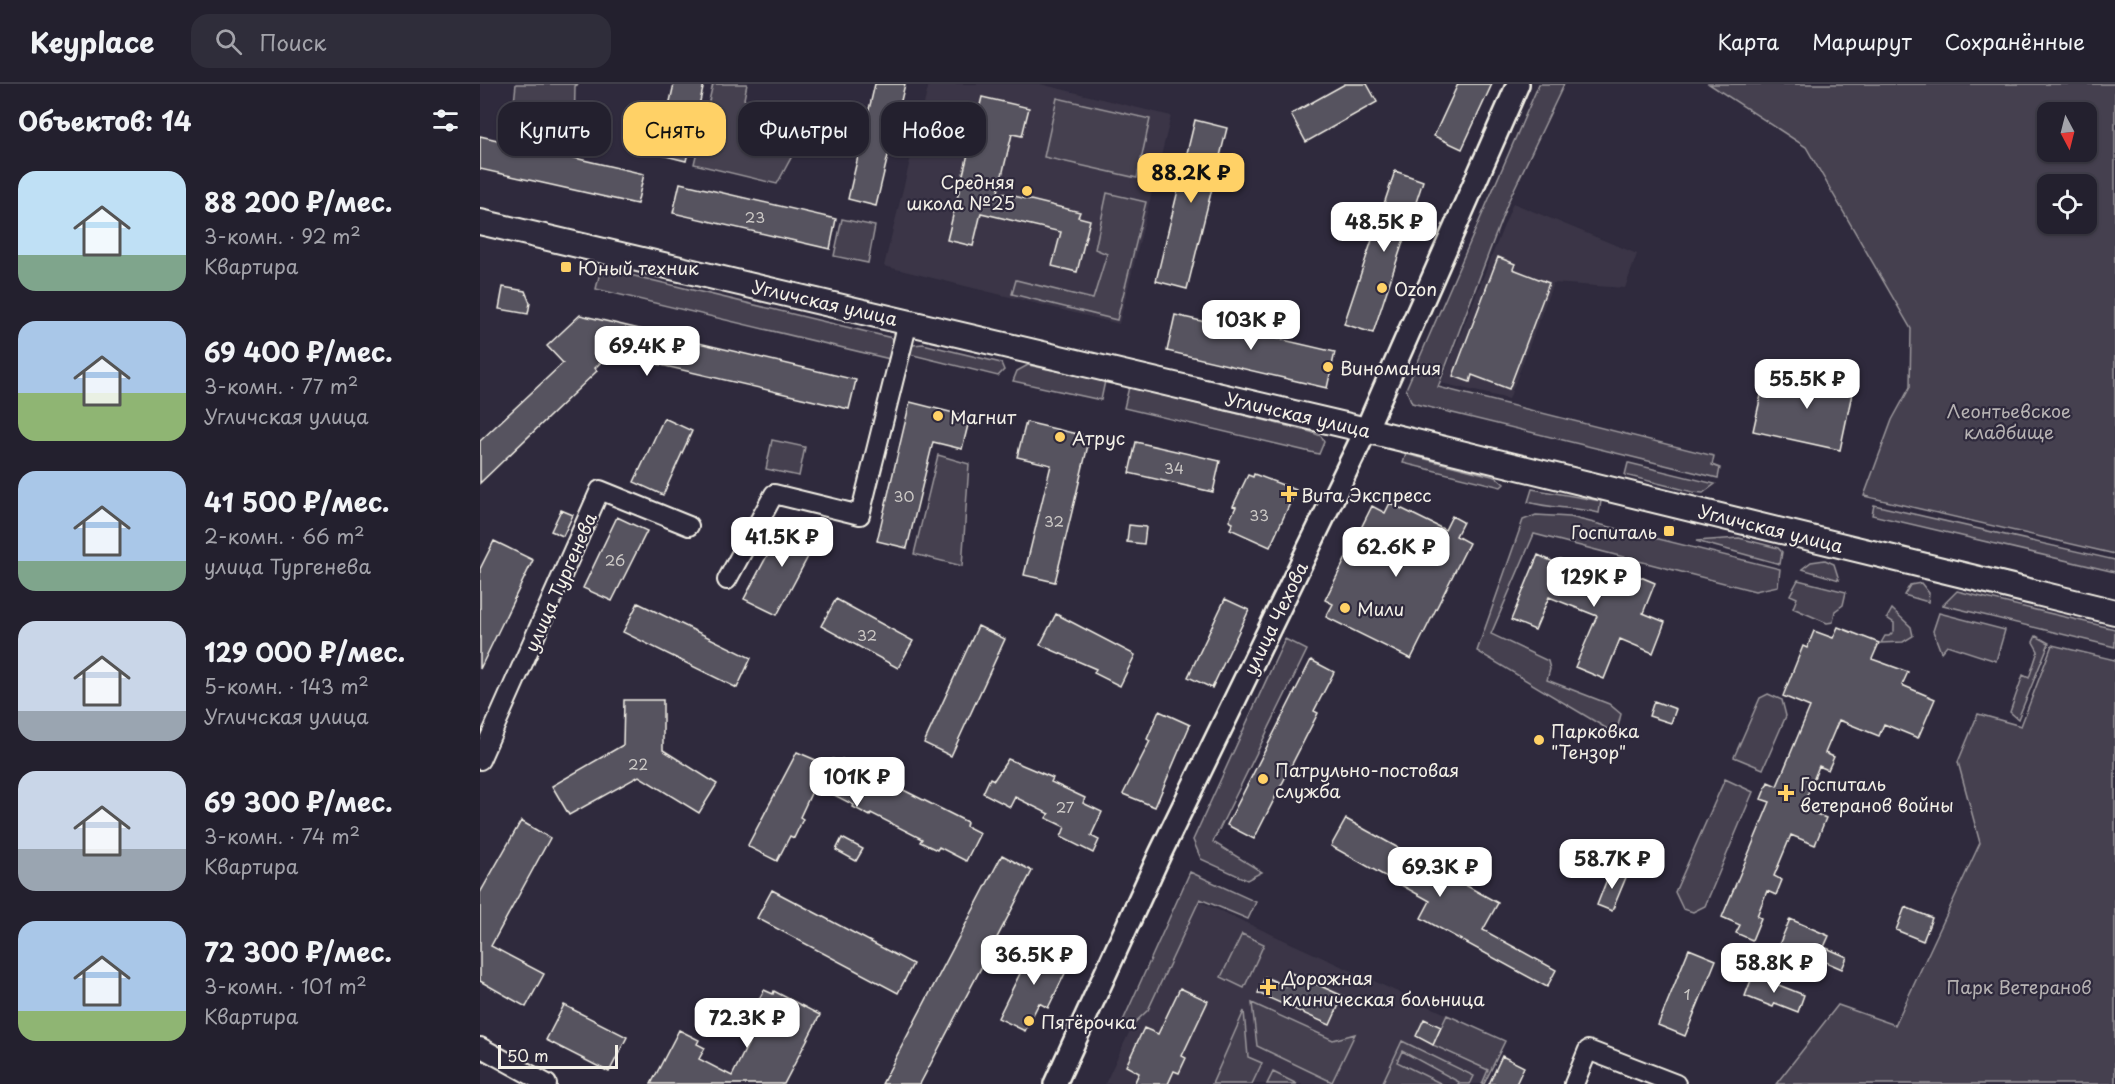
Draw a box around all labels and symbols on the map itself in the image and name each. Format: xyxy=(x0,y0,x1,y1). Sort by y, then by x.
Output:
north arrow xyxy=(2037,102,2097,162)
pin: 88.2K ₽ xyxy=(1136,153,1246,204)
place label: Средняя школа №25 xyxy=(906,168,1015,216)
marker: Средняя школа №25 xyxy=(1020,184,1034,198)
pin: 48.5K ₽ xyxy=(1329,202,1439,253)
house number: 23 xyxy=(745,205,765,228)
place label: Юный техник xyxy=(578,254,699,281)
marker: Юный техник xyxy=(559,260,573,274)
street label: Угличская улица xyxy=(750,272,901,332)
place label: Ozon xyxy=(1394,275,1437,302)
marker: Ozon xyxy=(1375,281,1389,295)
pin: 103K ₽ xyxy=(1202,300,1300,351)
pin: 69.4K ₽ xyxy=(592,326,702,377)
place label: Виномания xyxy=(1340,354,1441,381)
pin: 55.5K ₽ xyxy=(1752,359,1862,410)
marker: Виномания xyxy=(1321,360,1335,374)
street label: Угличская улица xyxy=(1223,384,1374,444)
park label: Леонтьевское кладбище xyxy=(1947,397,2071,445)
place label: Магнит xyxy=(950,403,1017,430)
marker: Магнит xyxy=(931,409,945,423)
place label: Атрус xyxy=(1072,424,1125,451)
marker: Атрус xyxy=(1053,430,1067,444)
house number: 34 xyxy=(1164,456,1184,479)
place label: Вита Экспресс xyxy=(1301,481,1432,508)
house number: 30 xyxy=(894,484,914,507)
marker: Вита Экспресс xyxy=(1282,487,1296,501)
street label: Угличская улица xyxy=(1696,497,1847,559)
house number: 33 xyxy=(1249,503,1269,526)
street label: улица Тургенева xyxy=(517,507,603,656)
house number: 32 xyxy=(1044,509,1064,532)
pin: 41.5K ₽ xyxy=(727,517,837,568)
place label: Госпиталь xyxy=(1571,518,1657,545)
marker: Госпиталь xyxy=(1662,524,1676,538)
pin: 62.6K ₽ xyxy=(1341,527,1451,578)
house number: 26 xyxy=(605,548,625,571)
street label: улица Чехова xyxy=(1236,556,1314,679)
pin: 129K ₽ xyxy=(1545,557,1643,608)
place label: Мили xyxy=(1357,595,1404,622)
marker: Мили xyxy=(1338,601,1352,615)
house number: 32 xyxy=(857,623,877,646)
place label: Парковка "Тензор" xyxy=(1551,717,1640,765)
marker: Парковка "Тензор" xyxy=(1532,733,1546,747)
house number: 22 xyxy=(628,752,648,775)
place label: Патрульно-постовая служба xyxy=(1275,756,1459,804)
pin: 101K ₽ xyxy=(808,757,906,808)
place label: Госпиталь ветеранов войны xyxy=(1800,770,1954,818)
marker: Патрульно-постовая служба xyxy=(1256,772,1270,786)
marker: Госпиталь ветеранов войны xyxy=(1777,784,1795,802)
house number: 27 xyxy=(1056,795,1075,818)
pin: 58.7K ₽ xyxy=(1557,839,1667,890)
pin: 69.3K ₽ xyxy=(1385,847,1495,898)
pin: 36.5K ₽ xyxy=(979,935,1089,986)
pin: 58.8K ₽ xyxy=(1719,943,1829,994)
place label: Дорожная клиническая больница xyxy=(1281,964,1485,1012)
park label: Парк Ветеранов xyxy=(1946,973,2092,1000)
marker: Дорожная клиническая больница xyxy=(1259,978,1277,996)
house number: 1 xyxy=(1684,982,1690,1005)
pin: 72.3K ₽ xyxy=(692,998,802,1049)
place label: Пятёрочка xyxy=(1041,1008,1137,1035)
marker: Пятёрочка xyxy=(1022,1014,1036,1028)
scale bar xyxy=(498,1042,618,1070)

